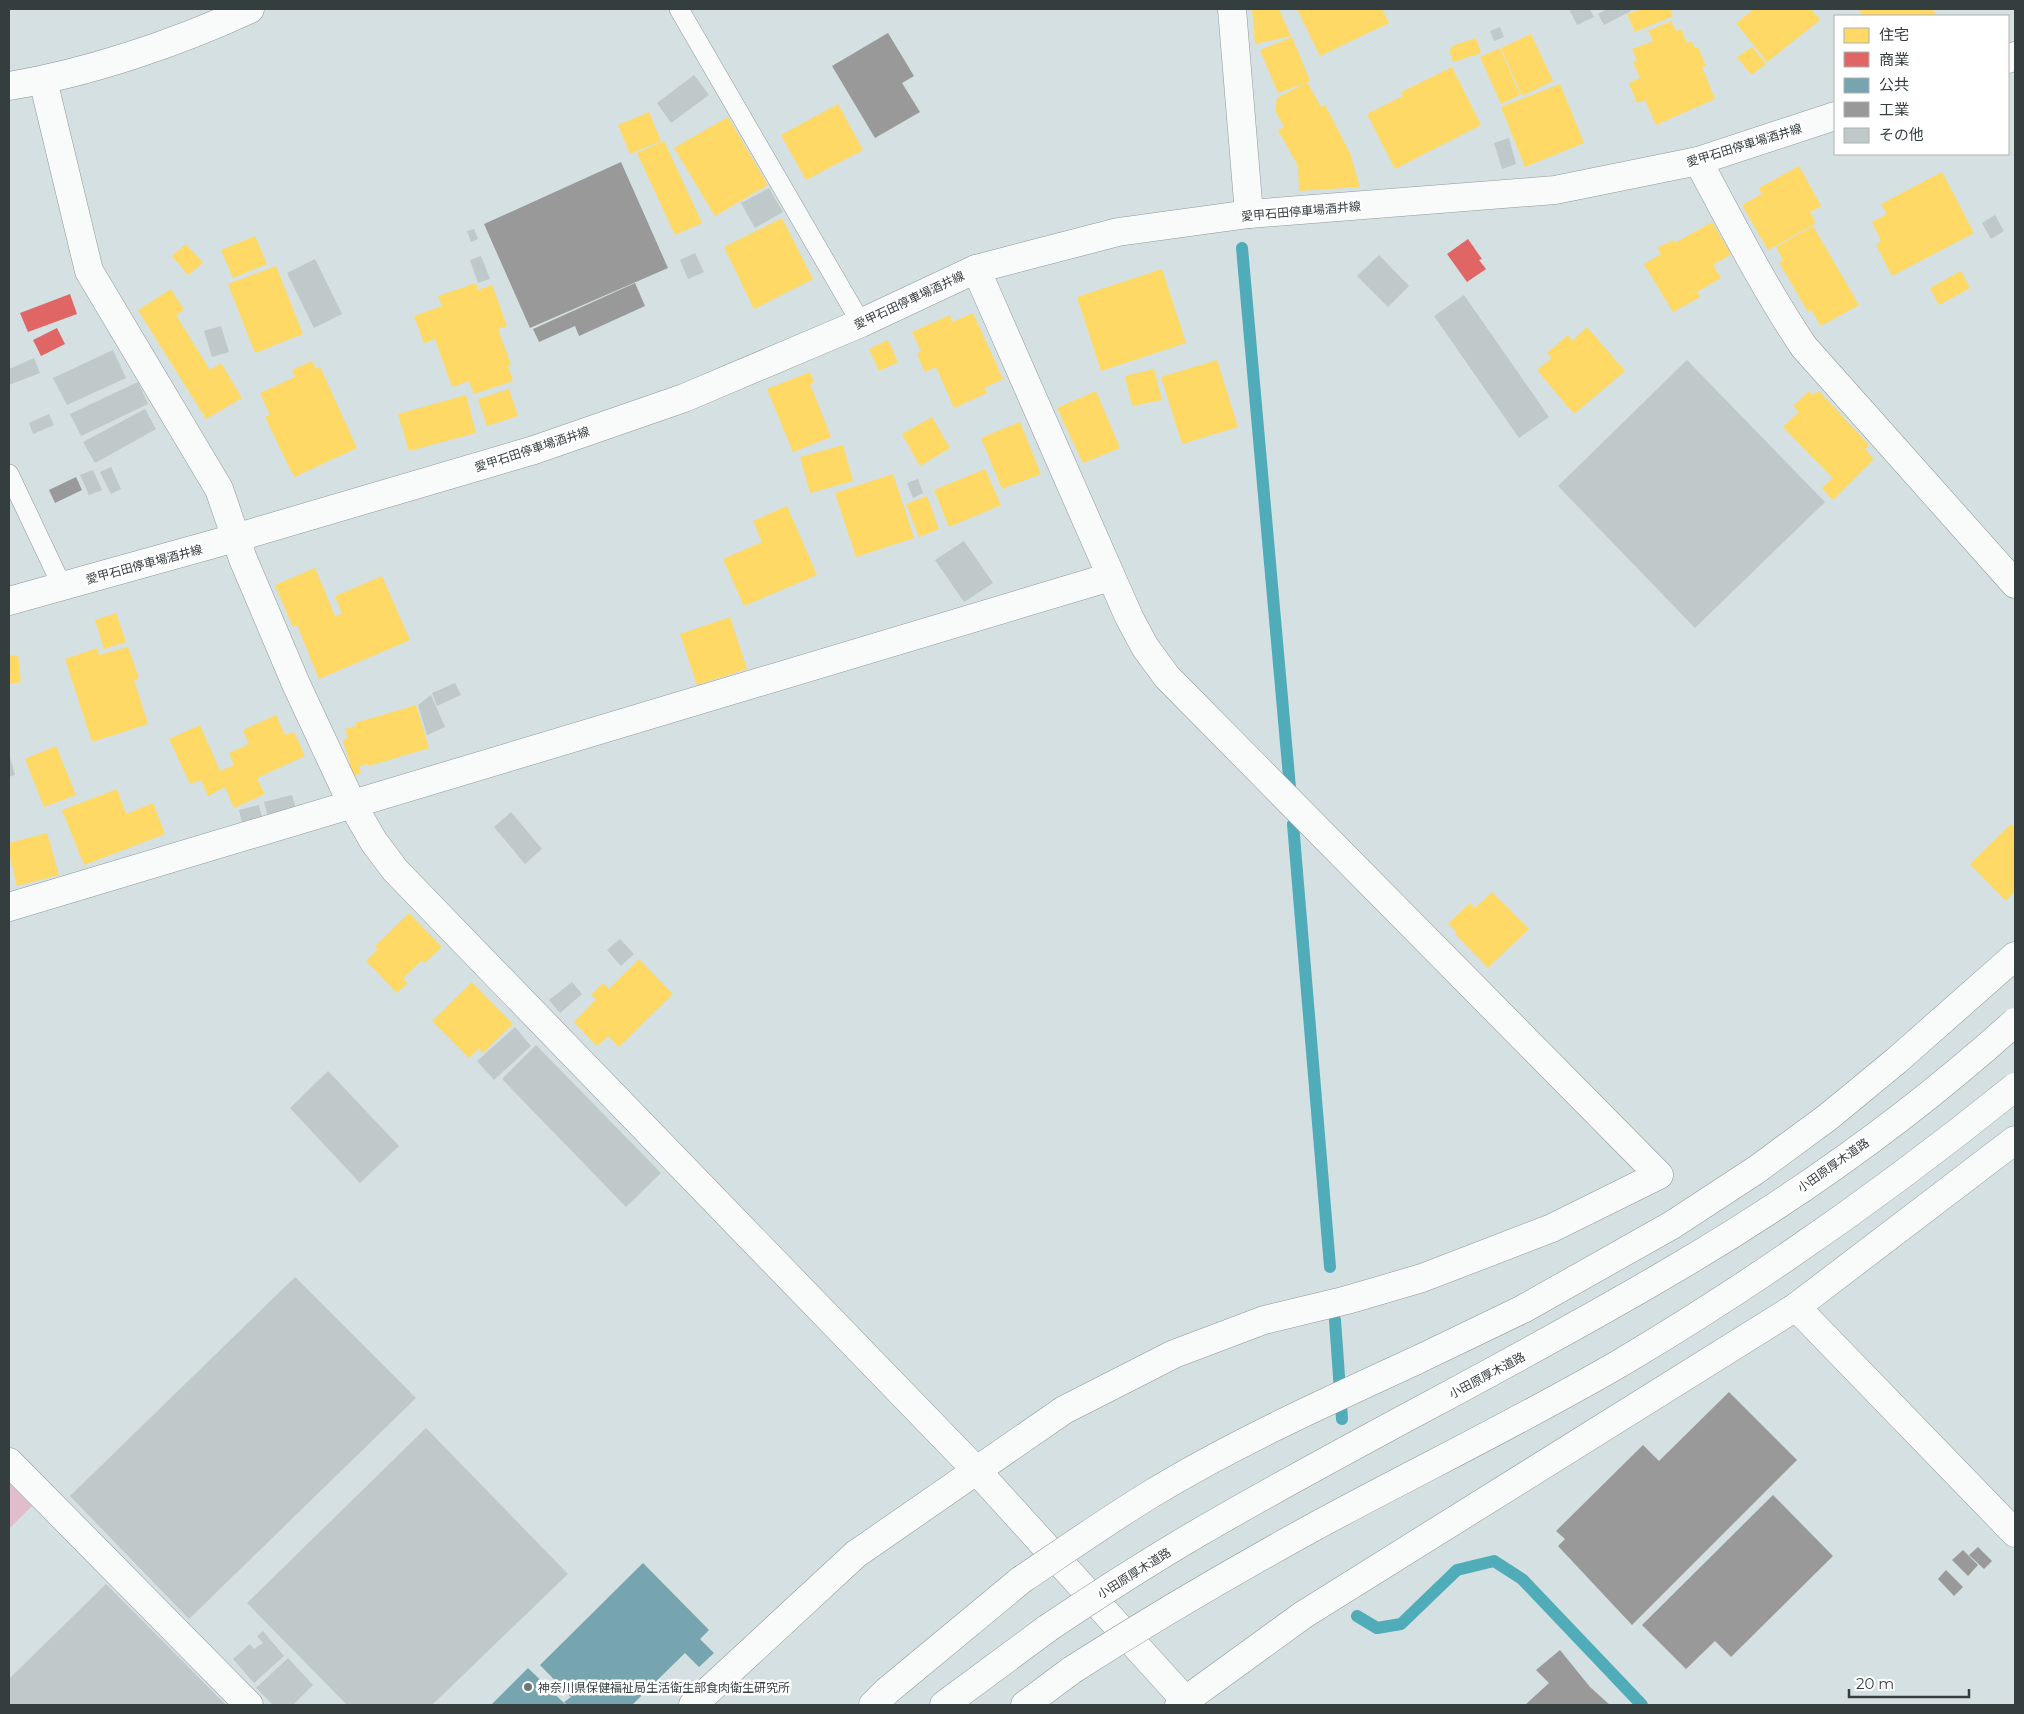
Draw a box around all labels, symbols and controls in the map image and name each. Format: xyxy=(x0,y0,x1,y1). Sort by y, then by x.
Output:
legend xyxy=(1834,15,2009,155)
text: 住宅 xyxy=(1879,25,1909,44)
text: 商業 xyxy=(1879,50,1909,69)
text: 公共 xyxy=(1879,75,1909,94)
text: 工業 xyxy=(1879,100,1909,119)
street label: 愛甲石田停車場酒井線 xyxy=(1684,120,1804,170)
text: その他 xyxy=(1879,125,1924,144)
street label: 愛甲石田停車場酒井線 xyxy=(1241,198,1361,224)
street label: 愛甲石田停車場酒井線 xyxy=(851,268,967,332)
street label: 愛甲石田停車場酒井線 xyxy=(473,423,591,475)
street label: 愛甲石田停車場酒井線 xyxy=(84,541,204,587)
street label: 小田原厚木道路 xyxy=(1794,1135,1872,1195)
street label: 小田原厚木道路 xyxy=(1446,1349,1528,1401)
street label: 小田原厚木道路 xyxy=(1094,1544,1174,1602)
scale bar xyxy=(1849,1666,1969,1698)
text: 20 m xyxy=(1856,1674,1894,1693)
place label: 神奈川県保健福祉局生活衛生部食肉衛生研究所 xyxy=(538,1680,790,1695)
marker: 神奈川県保健福祉局生活衛生部食肉衛生研究所 xyxy=(522,1681,534,1693)

